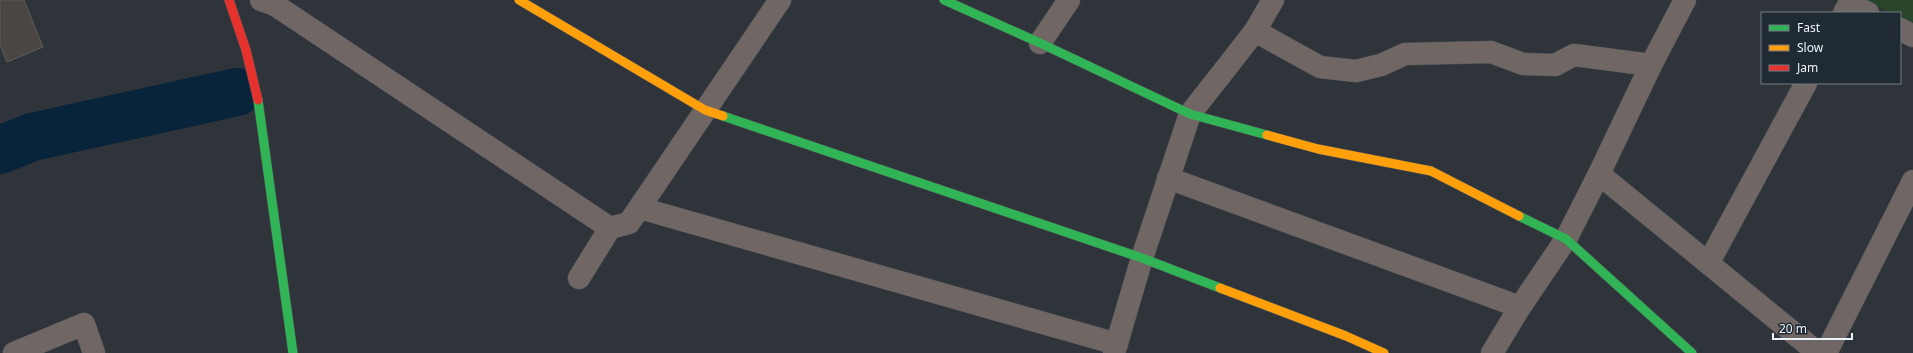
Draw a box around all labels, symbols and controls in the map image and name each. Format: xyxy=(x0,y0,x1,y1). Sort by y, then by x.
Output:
legend xyxy=(1761,12,1901,84)
text: Fast xyxy=(1797,19,1821,36)
text: Slow xyxy=(1797,39,1824,56)
text: Jam xyxy=(1796,59,1818,76)
scale bar xyxy=(1773,315,1852,341)
text: 20 m xyxy=(1779,320,1807,337)

